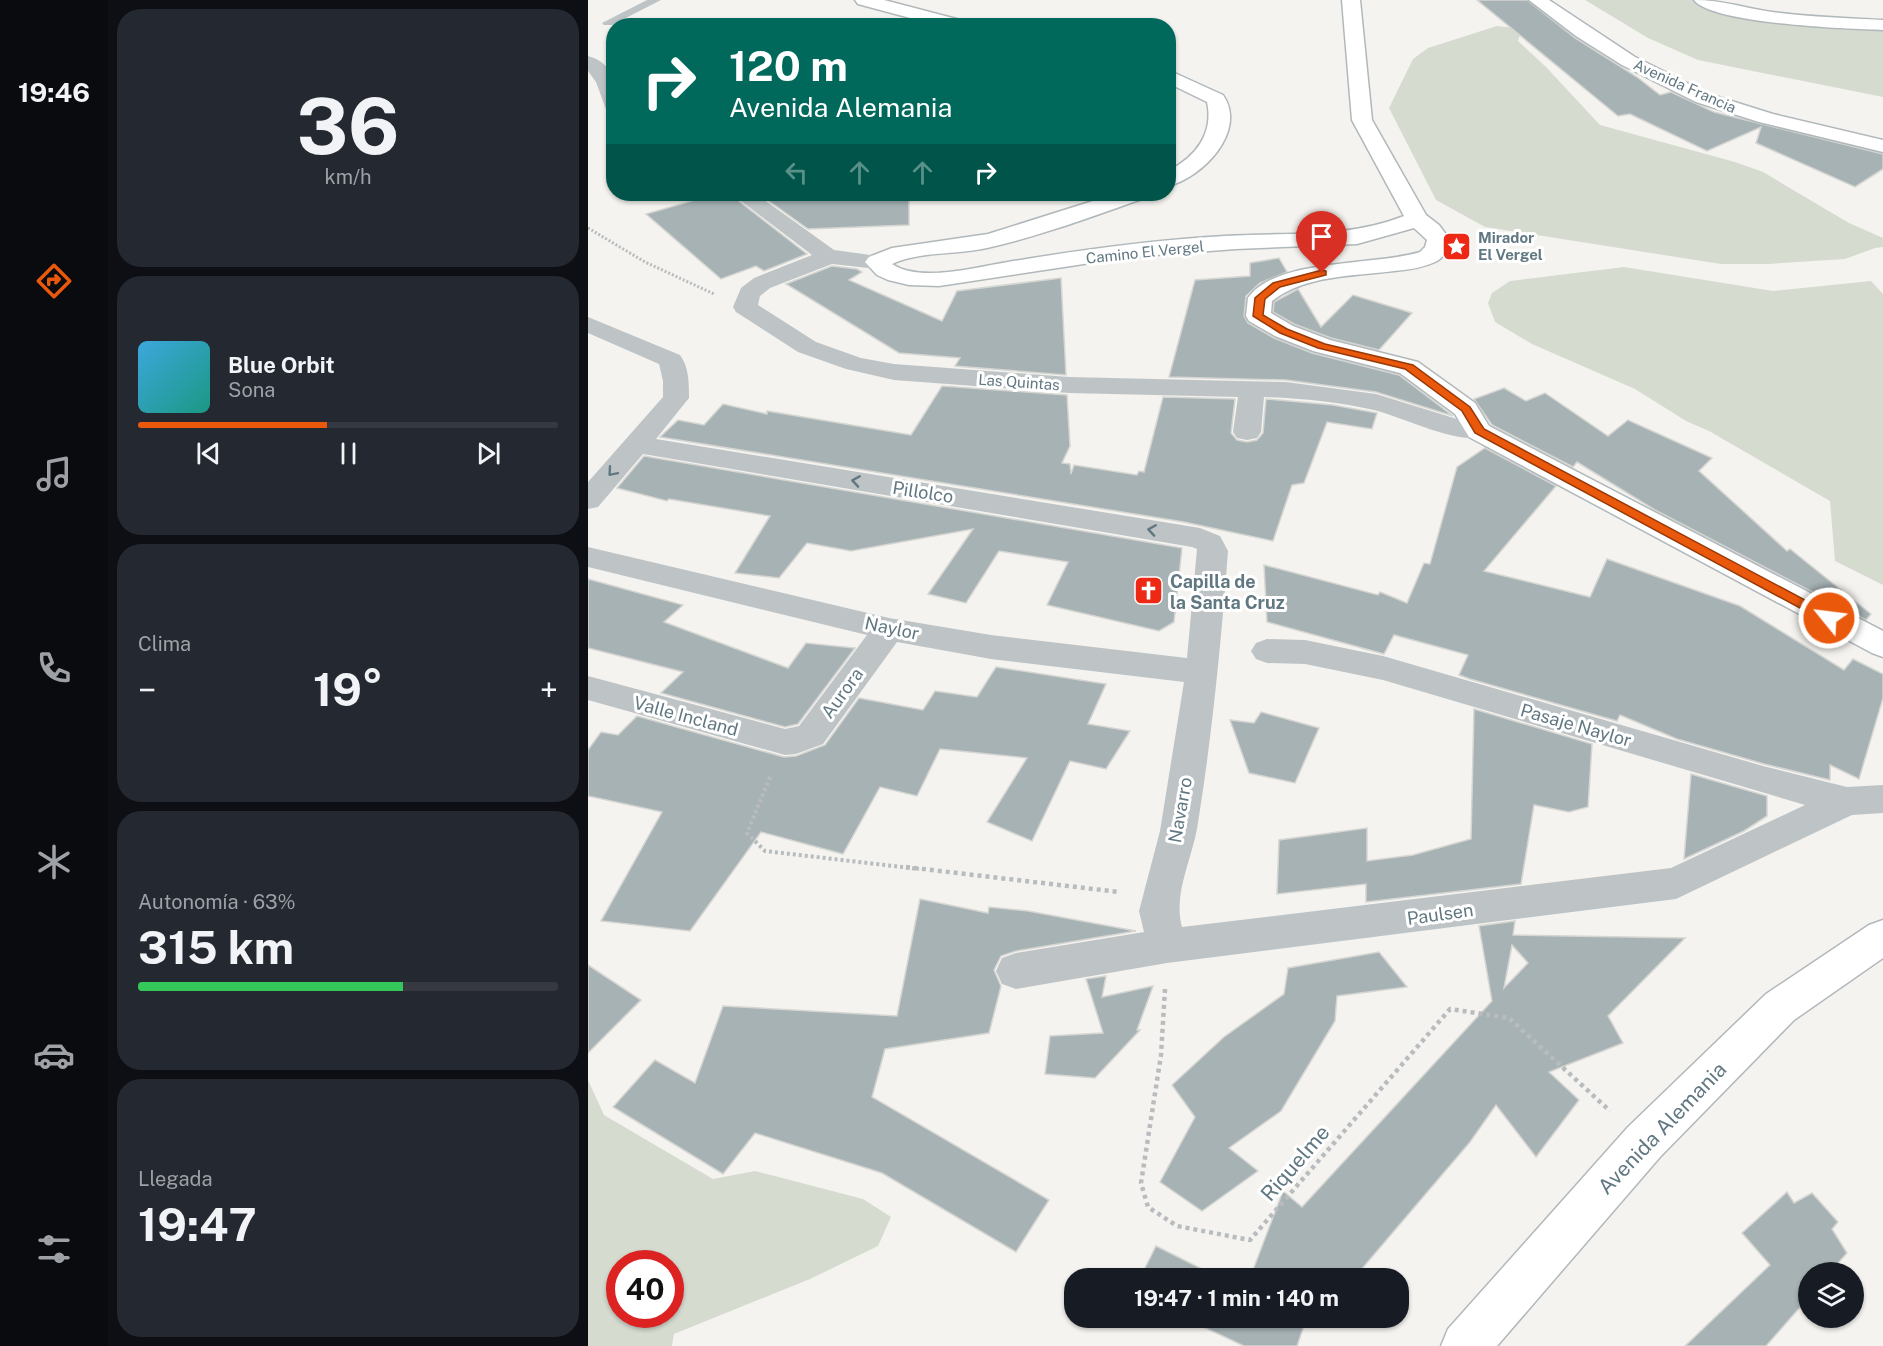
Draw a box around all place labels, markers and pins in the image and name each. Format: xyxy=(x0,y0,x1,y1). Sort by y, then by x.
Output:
pin xyxy=(1296,211,1347,273)
place label: Mirador El Vergel xyxy=(1478,229,1543,263)
place icon: Mirador El Vergel xyxy=(1441,230,1473,262)
place label: Capilla de la Santa Cruz xyxy=(1170,571,1285,613)
church icon: Capilla de la Santa Cruz xyxy=(1133,575,1165,607)

